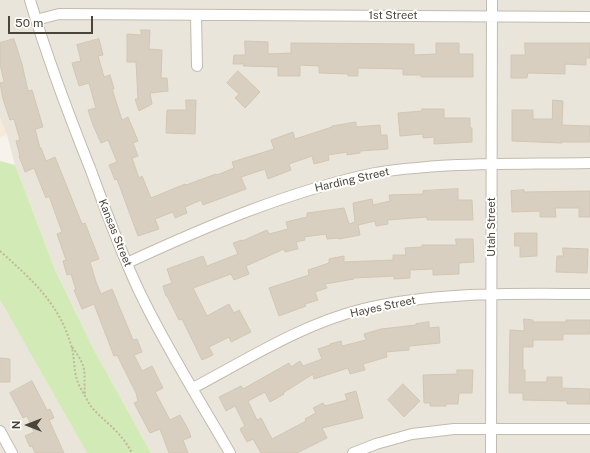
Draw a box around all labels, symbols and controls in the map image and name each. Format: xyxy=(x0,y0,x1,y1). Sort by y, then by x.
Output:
scale bar xyxy=(10,8,95,34)
street label: 1st Street xyxy=(369,9,417,23)
text: 50 m xyxy=(15,16,43,30)
street label: Harding Street xyxy=(313,165,391,195)
street label: Kansas Street xyxy=(95,197,135,269)
street label: Utah Street xyxy=(485,197,499,257)
street label: Hayes Street xyxy=(349,294,417,320)
north arrow xyxy=(8,405,48,445)
text: N xyxy=(10,421,22,429)

